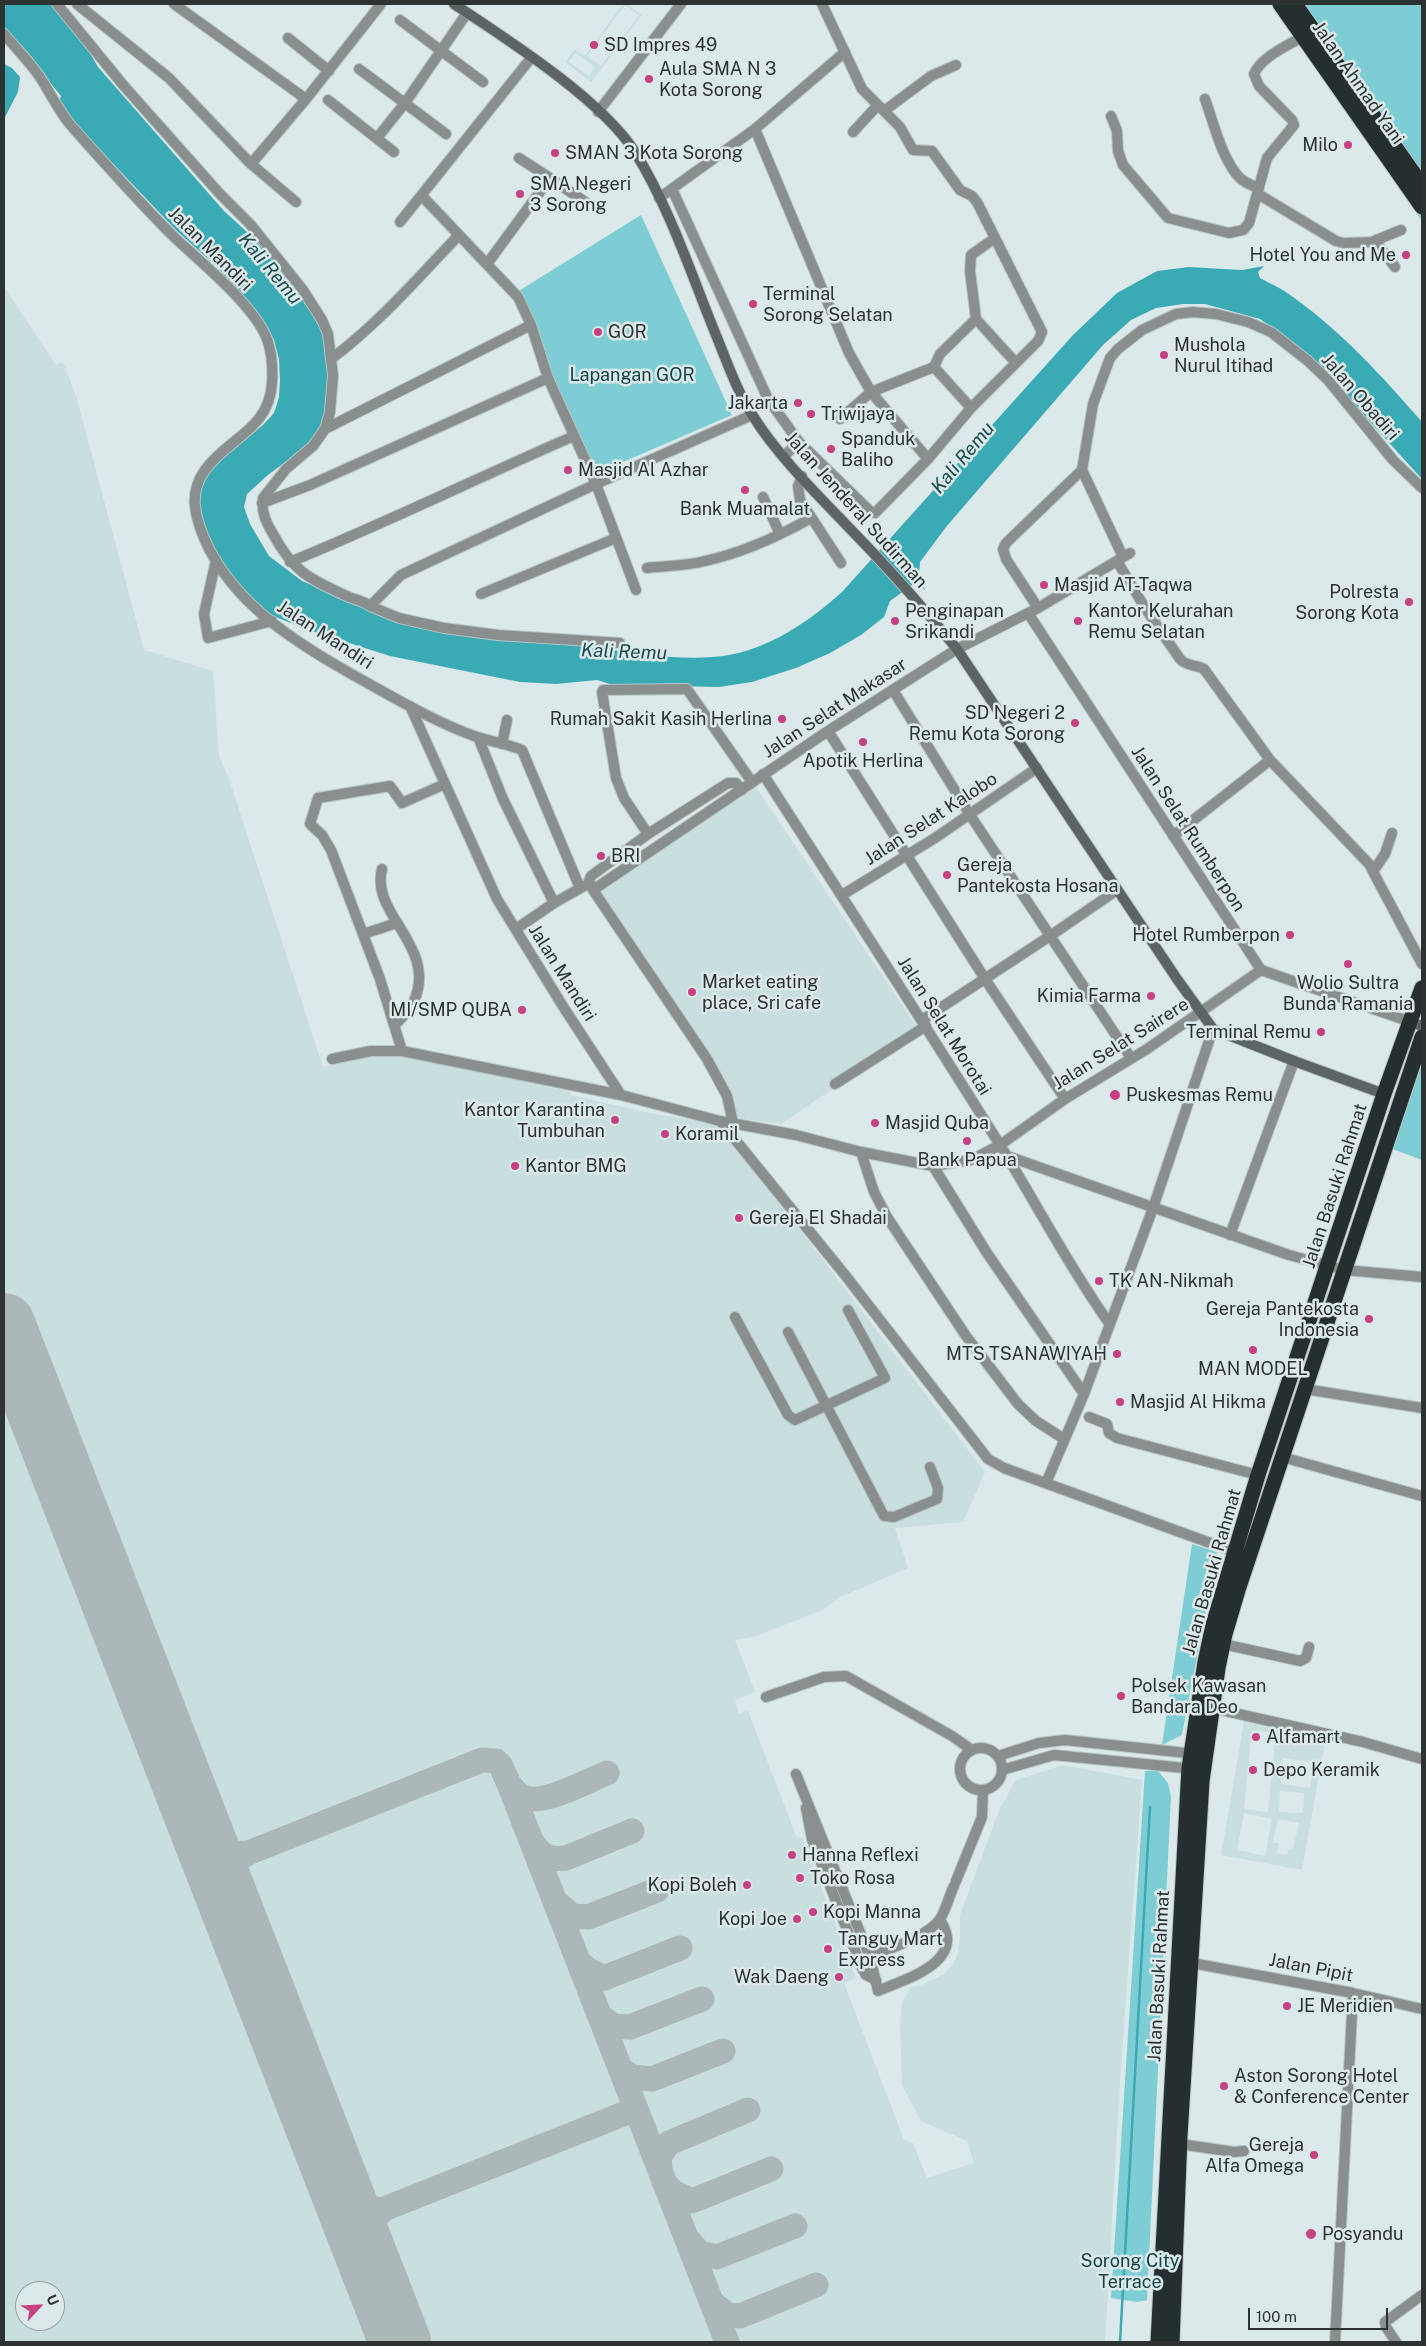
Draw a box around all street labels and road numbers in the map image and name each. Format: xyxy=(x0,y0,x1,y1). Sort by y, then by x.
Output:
street label: Jalan Ahmad Yani xyxy=(1307,17,1409,149)
street label: Jalan Mandiri xyxy=(163,202,257,296)
street label: Jalan Obadiri xyxy=(1317,349,1403,445)
street label: Jalan Jenderal Sudirman xyxy=(780,427,932,593)
street label: Jalan Mandiri xyxy=(273,596,377,674)
street label: Jalan Selat Makasar xyxy=(759,653,911,763)
street label: Jalan Selat Rumberpon xyxy=(1126,742,1250,916)
street label: Jalan Selat Kalobo xyxy=(861,768,1001,870)
street label: Jalan Mandiri xyxy=(524,921,600,1025)
street label: Jalan Selat Morotai xyxy=(893,953,995,1099)
street label: Jalan Selat Sairere xyxy=(1049,993,1193,1095)
street label: Jalan Basuki Rahmat xyxy=(1298,1101,1372,1271)
street label: Jalan Basuki Rahmat xyxy=(1178,1486,1246,1658)
street label: Jalan Basuki Rahmat xyxy=(1144,1890,1174,2062)
street label: Jalan Pipit xyxy=(1267,1949,1355,1987)

